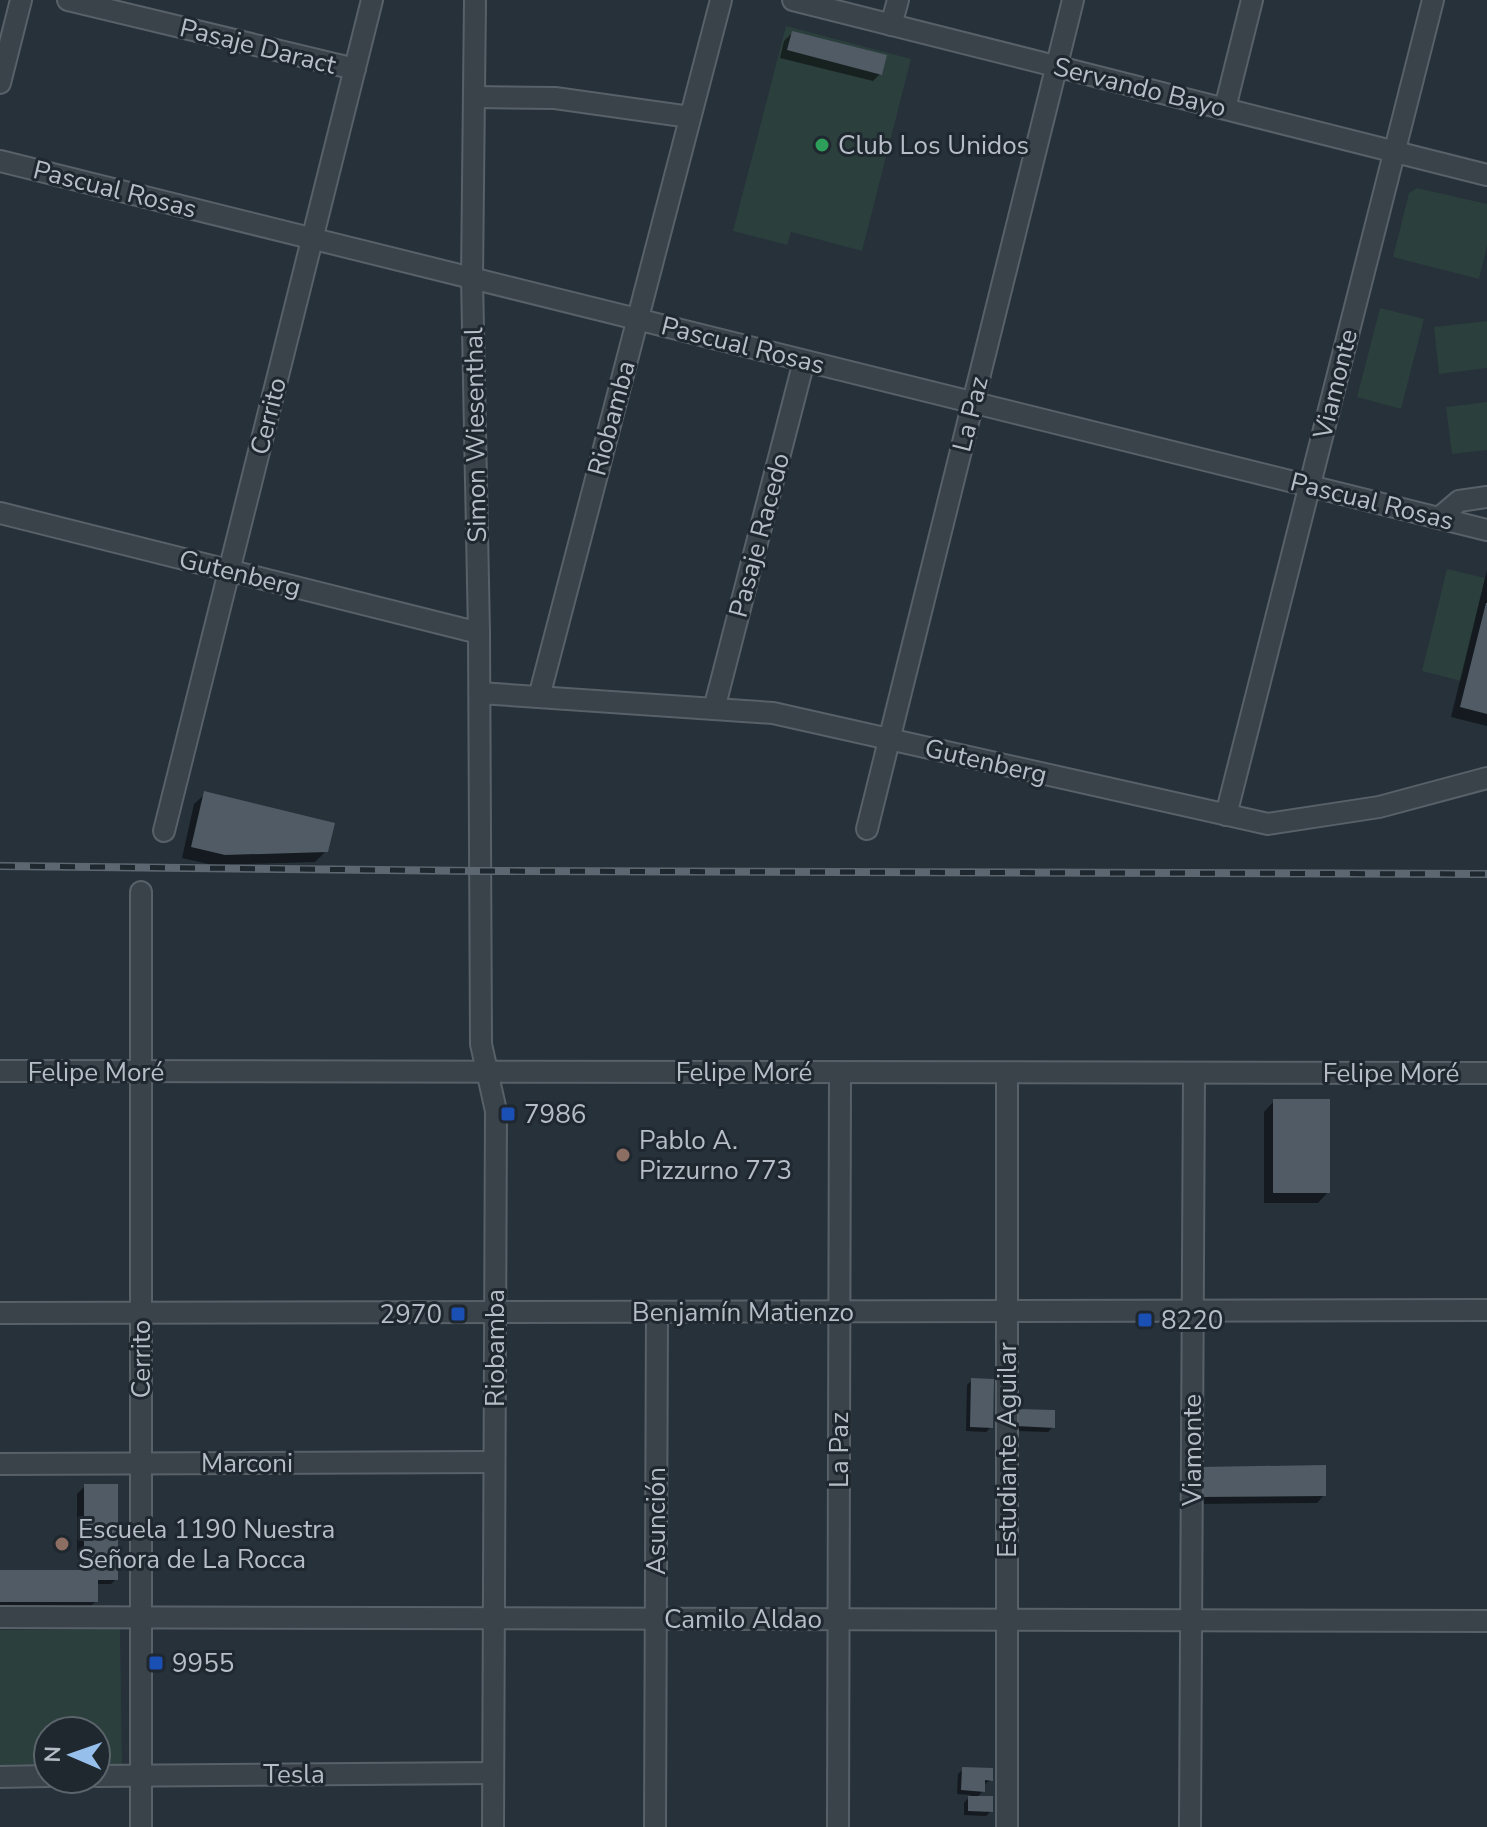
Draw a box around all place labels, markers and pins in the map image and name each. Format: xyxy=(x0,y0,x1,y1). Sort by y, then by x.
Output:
place label: Club Los Unidos xyxy=(838,128,1029,163)
marker: Club Los Unidos xyxy=(813,136,831,154)
place label: 7986 xyxy=(524,1097,586,1132)
marker: 7986 xyxy=(499,1105,517,1123)
place label: Pablo A. Pizzurno 773 xyxy=(639,1123,792,1188)
marker: Pablo A. Pizzurno 773 xyxy=(614,1146,632,1164)
place label: 2970 xyxy=(380,1297,442,1332)
place label: 8220 xyxy=(1161,1303,1223,1338)
marker: 2970 xyxy=(449,1305,467,1323)
marker: 8220 xyxy=(1136,1311,1154,1329)
place label: Escuela 1190 Nuestra Señora de La Rocca xyxy=(78,1512,335,1577)
marker: Escuela 1190 Nuestra Señora de La Rocca xyxy=(53,1535,71,1553)
place label: 9955 xyxy=(172,1646,234,1681)
marker: 9955 xyxy=(147,1654,165,1672)

